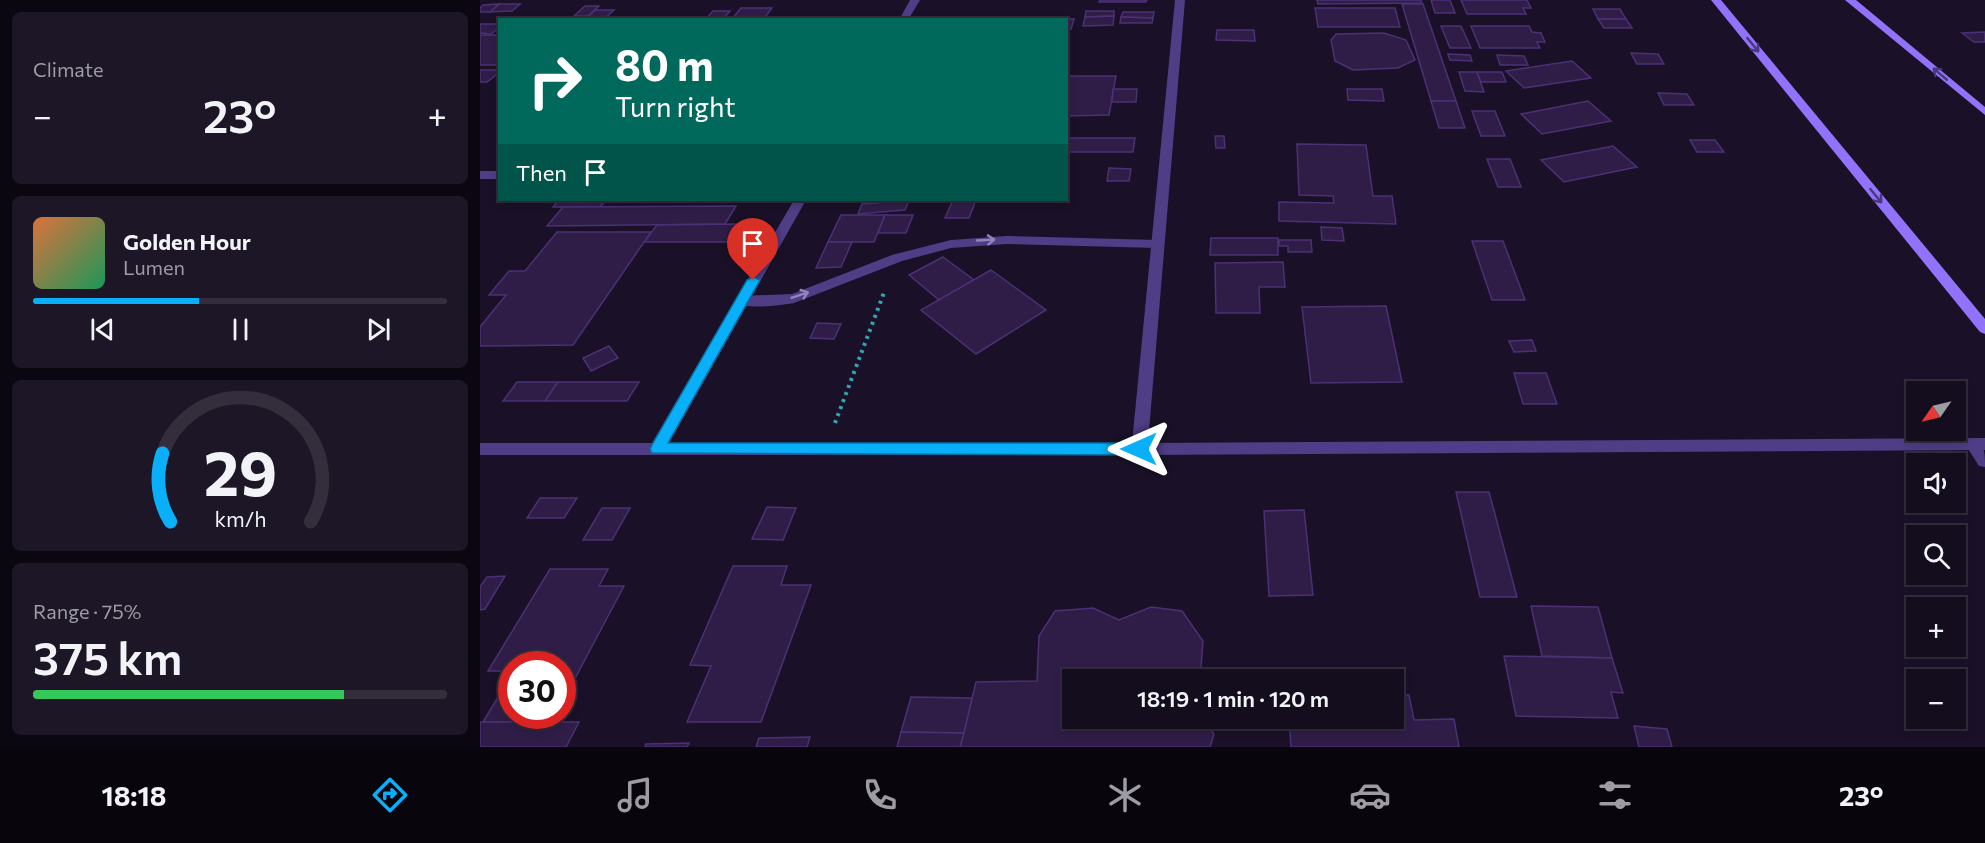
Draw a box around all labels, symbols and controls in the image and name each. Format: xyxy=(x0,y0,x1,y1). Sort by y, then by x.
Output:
one-way arrow xyxy=(1746,37,1760,52)
text: 80 m xyxy=(615,38,714,90)
icon: right xyxy=(516,42,594,120)
text: Climate xyxy=(33,57,103,81)
one-way arrow xyxy=(1932,68,1948,81)
text: 23° xyxy=(203,87,276,142)
text: Turn right xyxy=(615,90,735,123)
text: − xyxy=(33,94,52,135)
text: + xyxy=(428,94,447,135)
icon: arrive xyxy=(579,156,612,189)
text: Then xyxy=(516,159,567,186)
one-way arrow xyxy=(1870,188,1883,204)
pin xyxy=(727,218,778,280)
icon: arrive xyxy=(736,227,769,260)
text: Golden Hour xyxy=(123,228,251,255)
one-way arrow xyxy=(975,235,995,246)
text: Lumen xyxy=(123,255,185,279)
one-way arrow xyxy=(790,289,809,300)
icon: previous xyxy=(86,313,119,346)
icon: pause xyxy=(224,313,257,346)
icon: next xyxy=(362,313,395,346)
north arrow xyxy=(1906,381,1966,441)
map controls xyxy=(1906,381,1966,729)
position arrow xyxy=(1107,417,1171,481)
text: 29 xyxy=(203,434,277,510)
button: sound xyxy=(1906,453,1966,513)
text: km/h xyxy=(214,506,266,532)
button: search xyxy=(1906,525,1966,585)
button: + xyxy=(1906,597,1966,657)
text: Range · 75% xyxy=(33,599,141,623)
text: 375 km xyxy=(33,629,182,684)
speed limit sign: 30 xyxy=(498,651,576,729)
button: − xyxy=(1906,669,1966,729)
text: 18:19 · 1 min · 120 m xyxy=(1137,685,1329,712)
icon: directions xyxy=(369,774,411,816)
icon: music xyxy=(614,774,656,816)
icon: phone xyxy=(859,774,901,816)
icon: climate xyxy=(1104,774,1146,816)
icon: car xyxy=(1349,774,1391,816)
icon: filters xyxy=(1594,774,1636,816)
text: 18:18 xyxy=(101,779,166,812)
text: 23° xyxy=(1839,779,1883,812)

